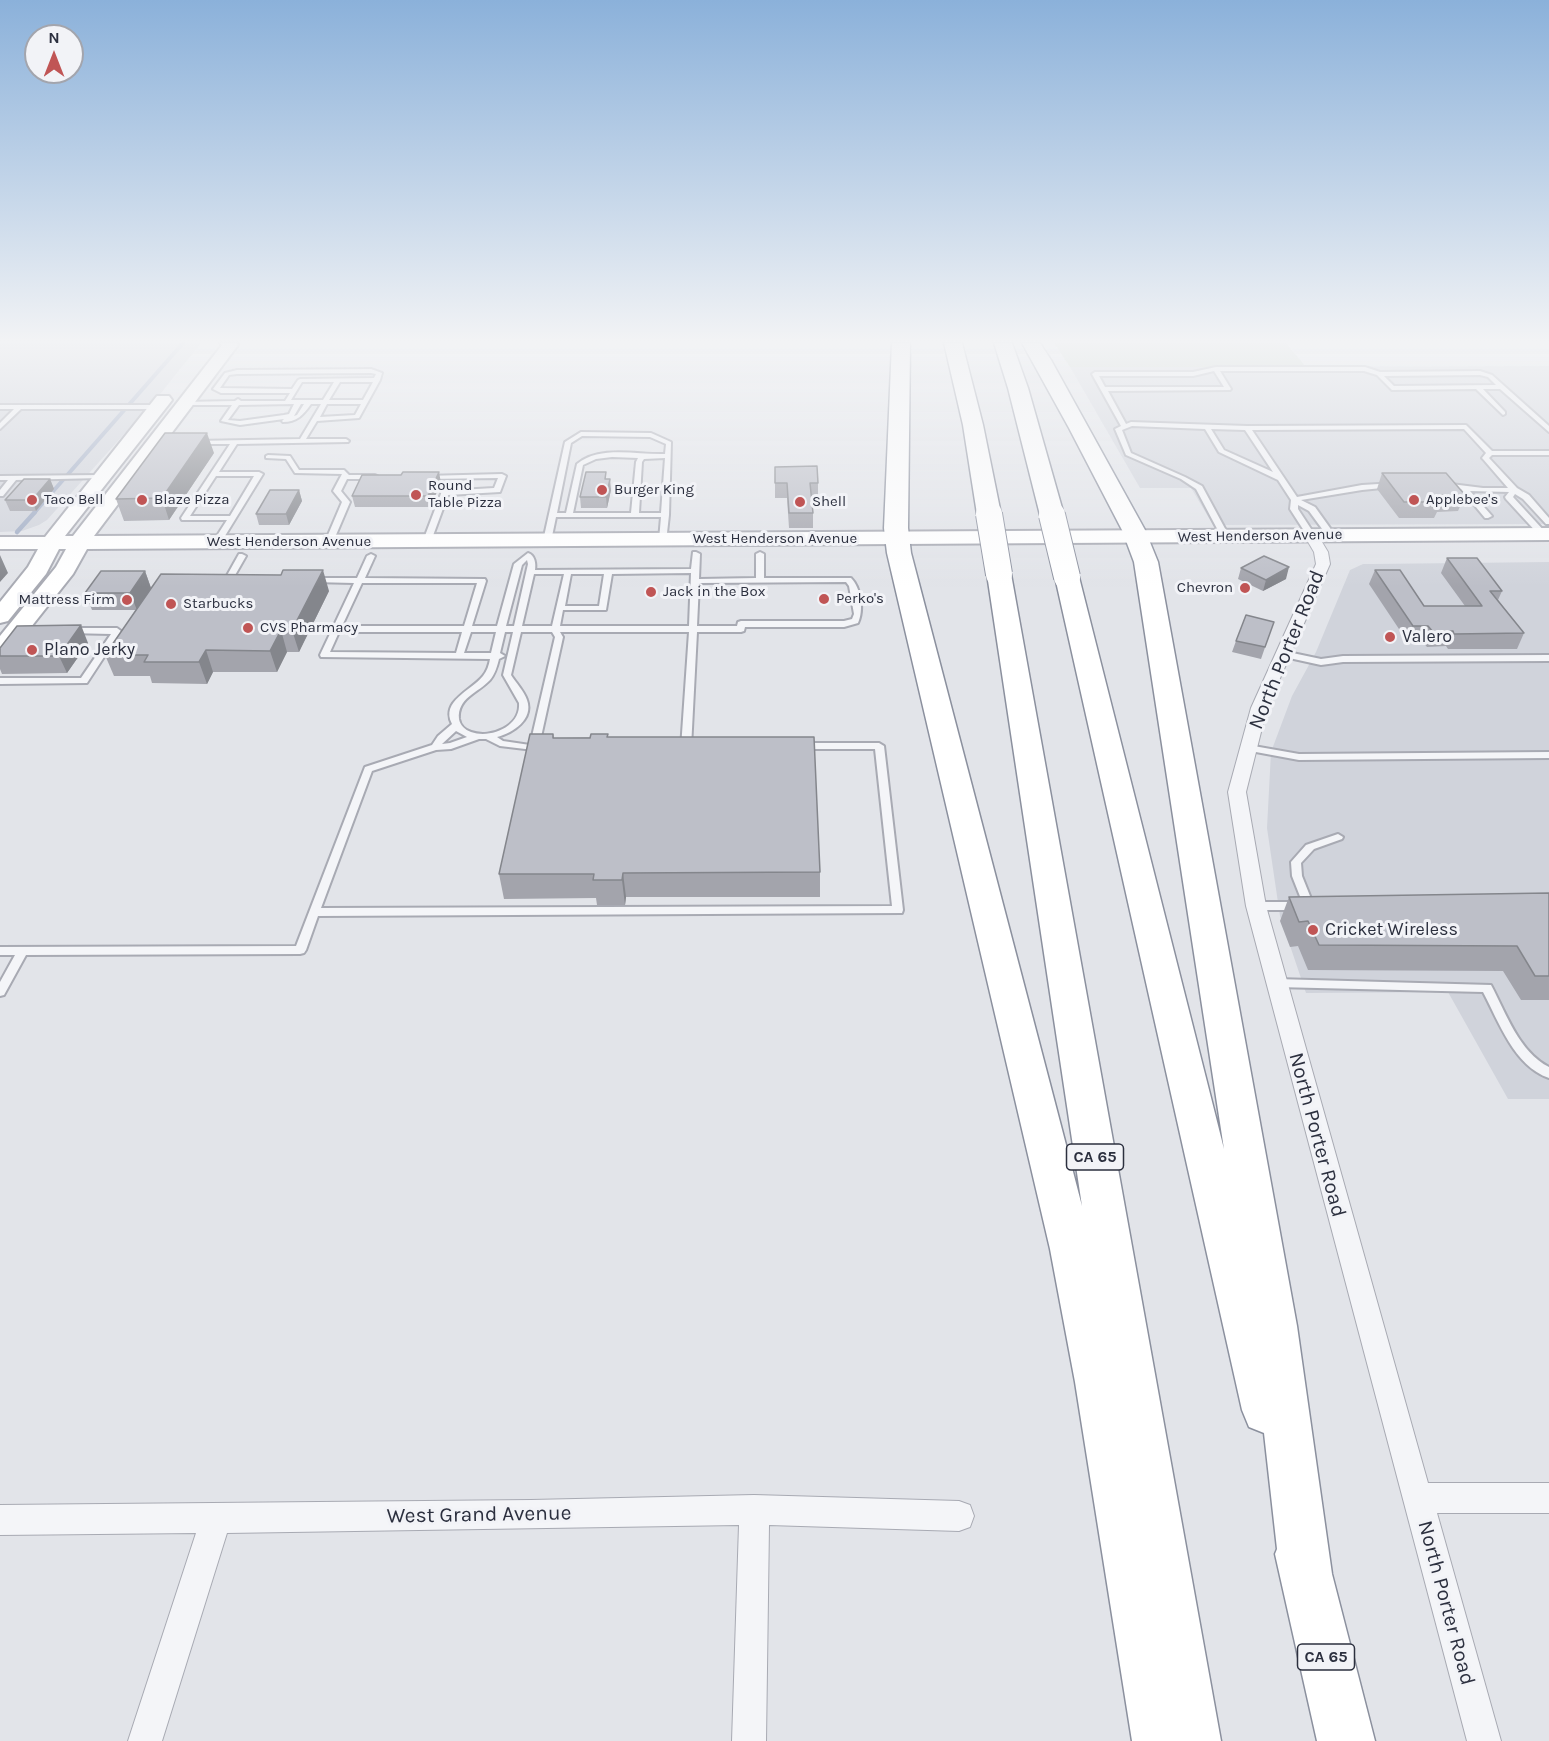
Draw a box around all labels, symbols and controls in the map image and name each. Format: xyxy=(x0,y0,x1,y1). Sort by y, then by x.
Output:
north arrow xyxy=(24,24,84,84)
text: N xyxy=(48,28,60,47)
place label: Round Table Pizza xyxy=(428,477,502,512)
place label: Burger King xyxy=(614,481,694,499)
marker: Burger King xyxy=(595,483,609,497)
marker: Round Table Pizza xyxy=(409,488,423,502)
place label: Taco Bell xyxy=(44,491,103,509)
place label: Blaze Pizza xyxy=(154,491,229,509)
place label: Applebee's xyxy=(1426,491,1498,509)
marker: Taco Bell xyxy=(25,493,39,507)
marker: Blaze Pizza xyxy=(135,493,149,507)
place label: Shell xyxy=(812,493,846,511)
marker: Applebee's xyxy=(1407,493,1421,507)
marker: Shell xyxy=(793,495,807,509)
street label: West Henderson Avenue xyxy=(1178,526,1342,546)
street label: West Henderson Avenue xyxy=(693,530,857,548)
street label: West Henderson Avenue xyxy=(207,533,371,551)
street label: North Porter Road xyxy=(1244,567,1330,733)
place label: Chevron xyxy=(1177,579,1233,597)
marker: Chevron xyxy=(1238,581,1252,595)
place label: Jack in the Box xyxy=(663,583,765,601)
marker: Jack in the Box xyxy=(644,585,658,599)
place label: Perko's xyxy=(836,590,884,608)
place label: Mattress Firm xyxy=(19,591,115,609)
marker: Perko's xyxy=(817,592,831,606)
marker: Mattress Firm xyxy=(120,593,134,607)
place label: Starbucks xyxy=(183,595,253,613)
marker: Starbucks xyxy=(164,597,178,611)
place label: CVS Pharmacy xyxy=(260,619,358,637)
marker: CVS Pharmacy xyxy=(241,621,255,635)
place label: Valero xyxy=(1402,626,1452,648)
marker: Valero xyxy=(1383,630,1397,644)
place label: Plano Jerky xyxy=(44,639,135,661)
marker: Plano Jerky xyxy=(25,643,39,657)
place label: Cricket Wireless xyxy=(1325,919,1458,941)
marker: Cricket Wireless xyxy=(1306,923,1320,937)
street label: North Porter Road xyxy=(1283,1050,1351,1220)
road number: CA 65 xyxy=(1066,1144,1124,1170)
street label: West Grand Avenue xyxy=(386,1501,572,1529)
street label: North Porter Road xyxy=(1412,1518,1480,1688)
road number: CA 65 xyxy=(1298,1644,1354,1670)

